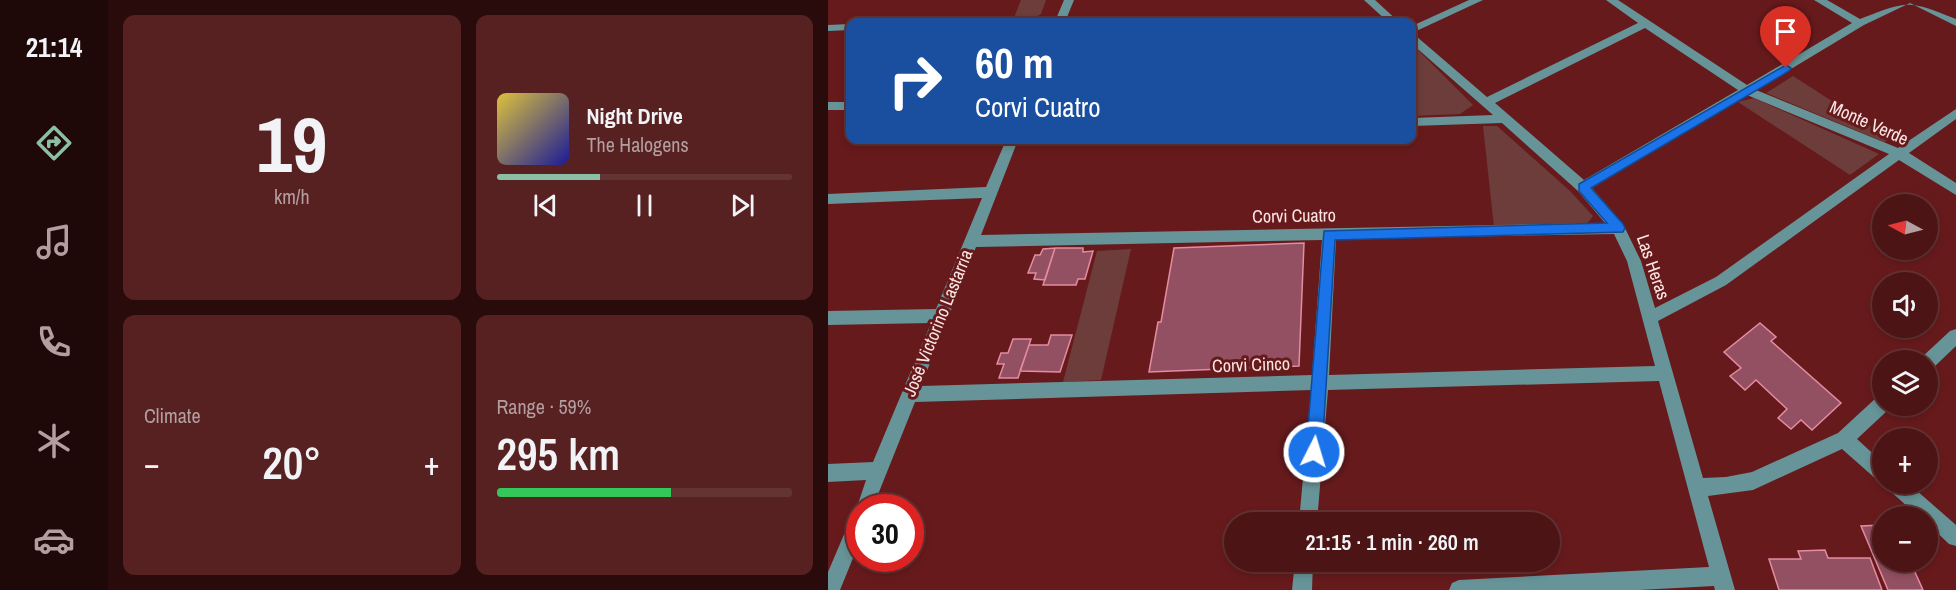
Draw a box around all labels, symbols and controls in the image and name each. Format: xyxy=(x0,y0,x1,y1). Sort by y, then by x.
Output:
pin xyxy=(1760,6,1811,68)
icon: arrive xyxy=(1769,15,1802,48)
text: 21:14 xyxy=(26,29,82,65)
text: 60 m xyxy=(975,35,1054,91)
icon: right xyxy=(876,42,954,120)
text: Corvi Cuatro xyxy=(975,89,1101,125)
text: 19 xyxy=(256,91,327,196)
street label: Monte Verde xyxy=(1826,94,1913,151)
text: Night Drive xyxy=(587,101,683,131)
icon: directions xyxy=(33,122,75,164)
text: The Halogens xyxy=(587,131,689,158)
text: km/h xyxy=(274,183,310,210)
icon: previous xyxy=(529,189,562,222)
icon: pause xyxy=(628,189,661,222)
icon: next xyxy=(726,189,759,222)
north arrow xyxy=(1872,194,1938,260)
map controls xyxy=(1872,194,1938,572)
street label: Corvi Cuatro xyxy=(1252,202,1336,229)
icon: music xyxy=(33,221,75,263)
street label: Las Heras xyxy=(1631,231,1676,303)
street label: José Victorino Lastarria xyxy=(897,246,978,400)
button: sound xyxy=(1872,272,1938,338)
icon: phone xyxy=(33,321,75,363)
button: layers xyxy=(1872,350,1938,416)
street label: Corvi Cinco xyxy=(1212,351,1290,378)
text: Range · 59% xyxy=(497,393,591,420)
text: Climate xyxy=(144,402,201,429)
icon: climate xyxy=(33,420,75,462)
position arrow xyxy=(1282,420,1346,484)
text: 295 km xyxy=(497,423,620,484)
button: + xyxy=(1872,428,1938,494)
text: 20° xyxy=(262,432,321,493)
text: − xyxy=(144,441,160,485)
text: + xyxy=(424,441,439,485)
speed limit sign: 30 xyxy=(846,494,924,572)
button: − xyxy=(1872,506,1938,572)
icon: car xyxy=(33,519,75,561)
text: 21:15 · 1 min · 260 m xyxy=(1305,527,1479,557)

